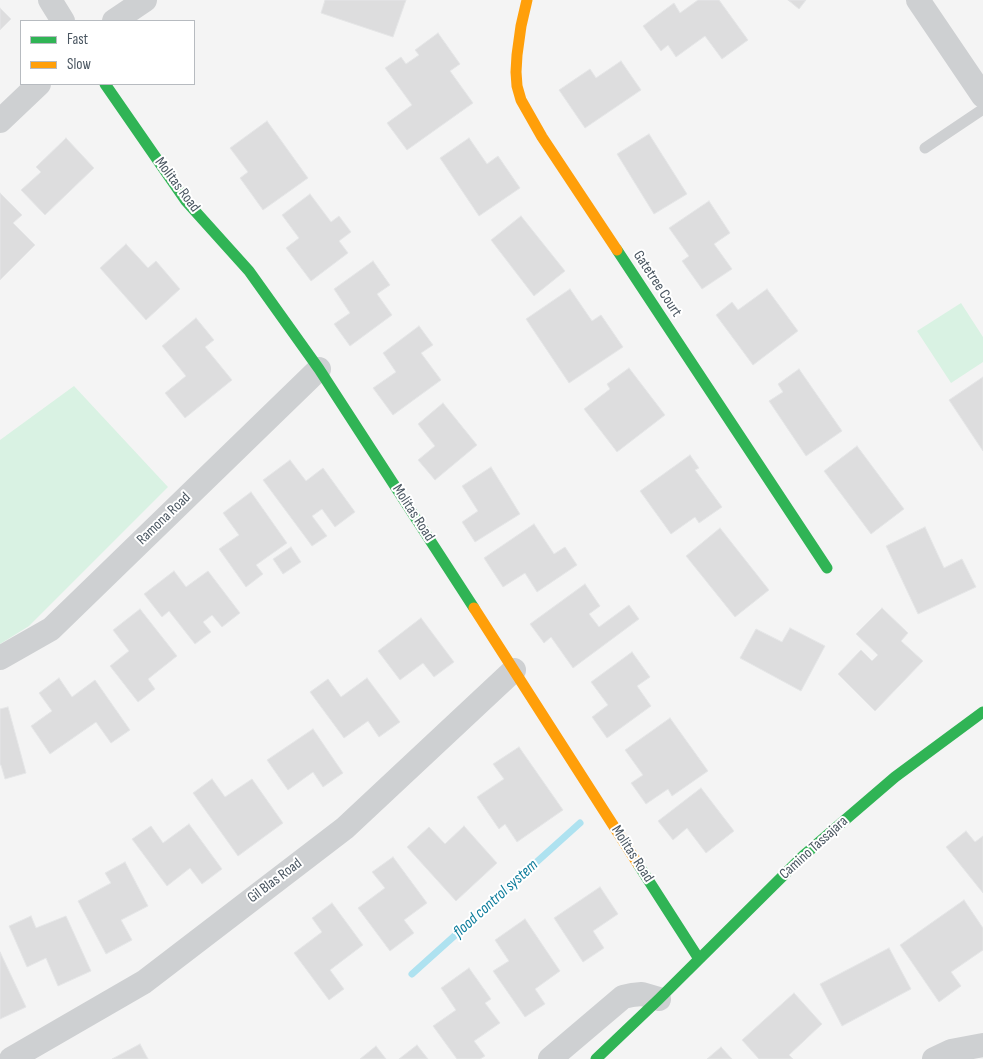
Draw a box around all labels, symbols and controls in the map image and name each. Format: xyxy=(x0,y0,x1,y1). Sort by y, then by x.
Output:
legend xyxy=(20,20,195,85)
text: Fast xyxy=(67,30,88,49)
text: Slow xyxy=(67,55,91,74)
street label: Molitas Road xyxy=(151,154,203,216)
street label: Gatetree Court xyxy=(629,247,685,321)
street label: Molitas Road xyxy=(388,481,438,545)
street label: Ramona Road xyxy=(133,489,195,549)
street label: Camino Tassajara xyxy=(776,813,852,883)
street label: Molitas Road xyxy=(607,822,657,886)
street label: Gil Blas Road xyxy=(244,855,306,907)
water label: flood control system xyxy=(450,856,542,942)

